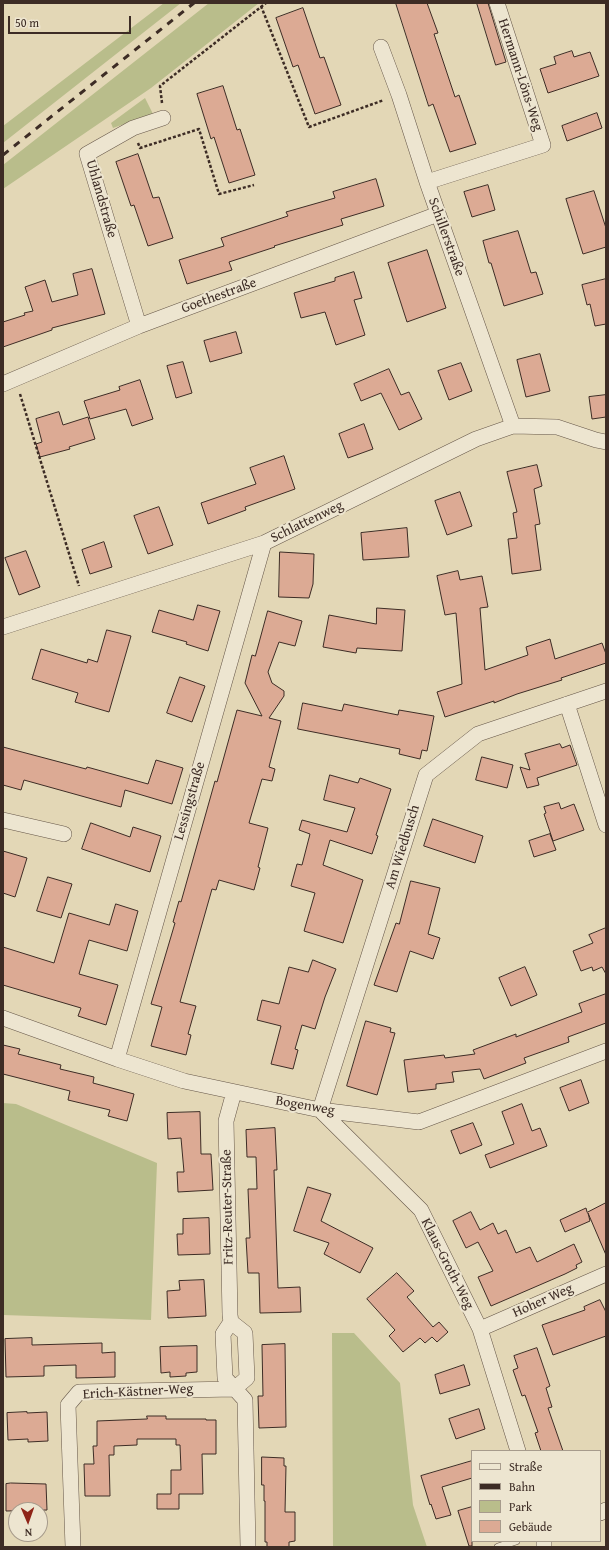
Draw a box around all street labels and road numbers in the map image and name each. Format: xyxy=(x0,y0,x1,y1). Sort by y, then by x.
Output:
street label: Hermann-Löns-Weg xyxy=(494,17,546,133)
street label: Uhlandstraße xyxy=(82,158,120,240)
street label: Schillerstraße xyxy=(424,195,468,279)
street label: Goethestraße xyxy=(179,275,259,317)
street label: Schlattenweg xyxy=(268,497,346,547)
street label: Lessingstraße xyxy=(171,760,209,842)
street label: Am Wiedbusch xyxy=(382,803,424,891)
street label: Bogenweg xyxy=(274,1093,336,1119)
street label: Fritz-Reuter-Straße xyxy=(219,1149,237,1265)
street label: Klaus-Groth-Weg xyxy=(417,1216,477,1312)
street label: Hoher Weg xyxy=(510,1280,576,1322)
street label: Erich-Kästner-Weg xyxy=(82,1381,194,1403)

